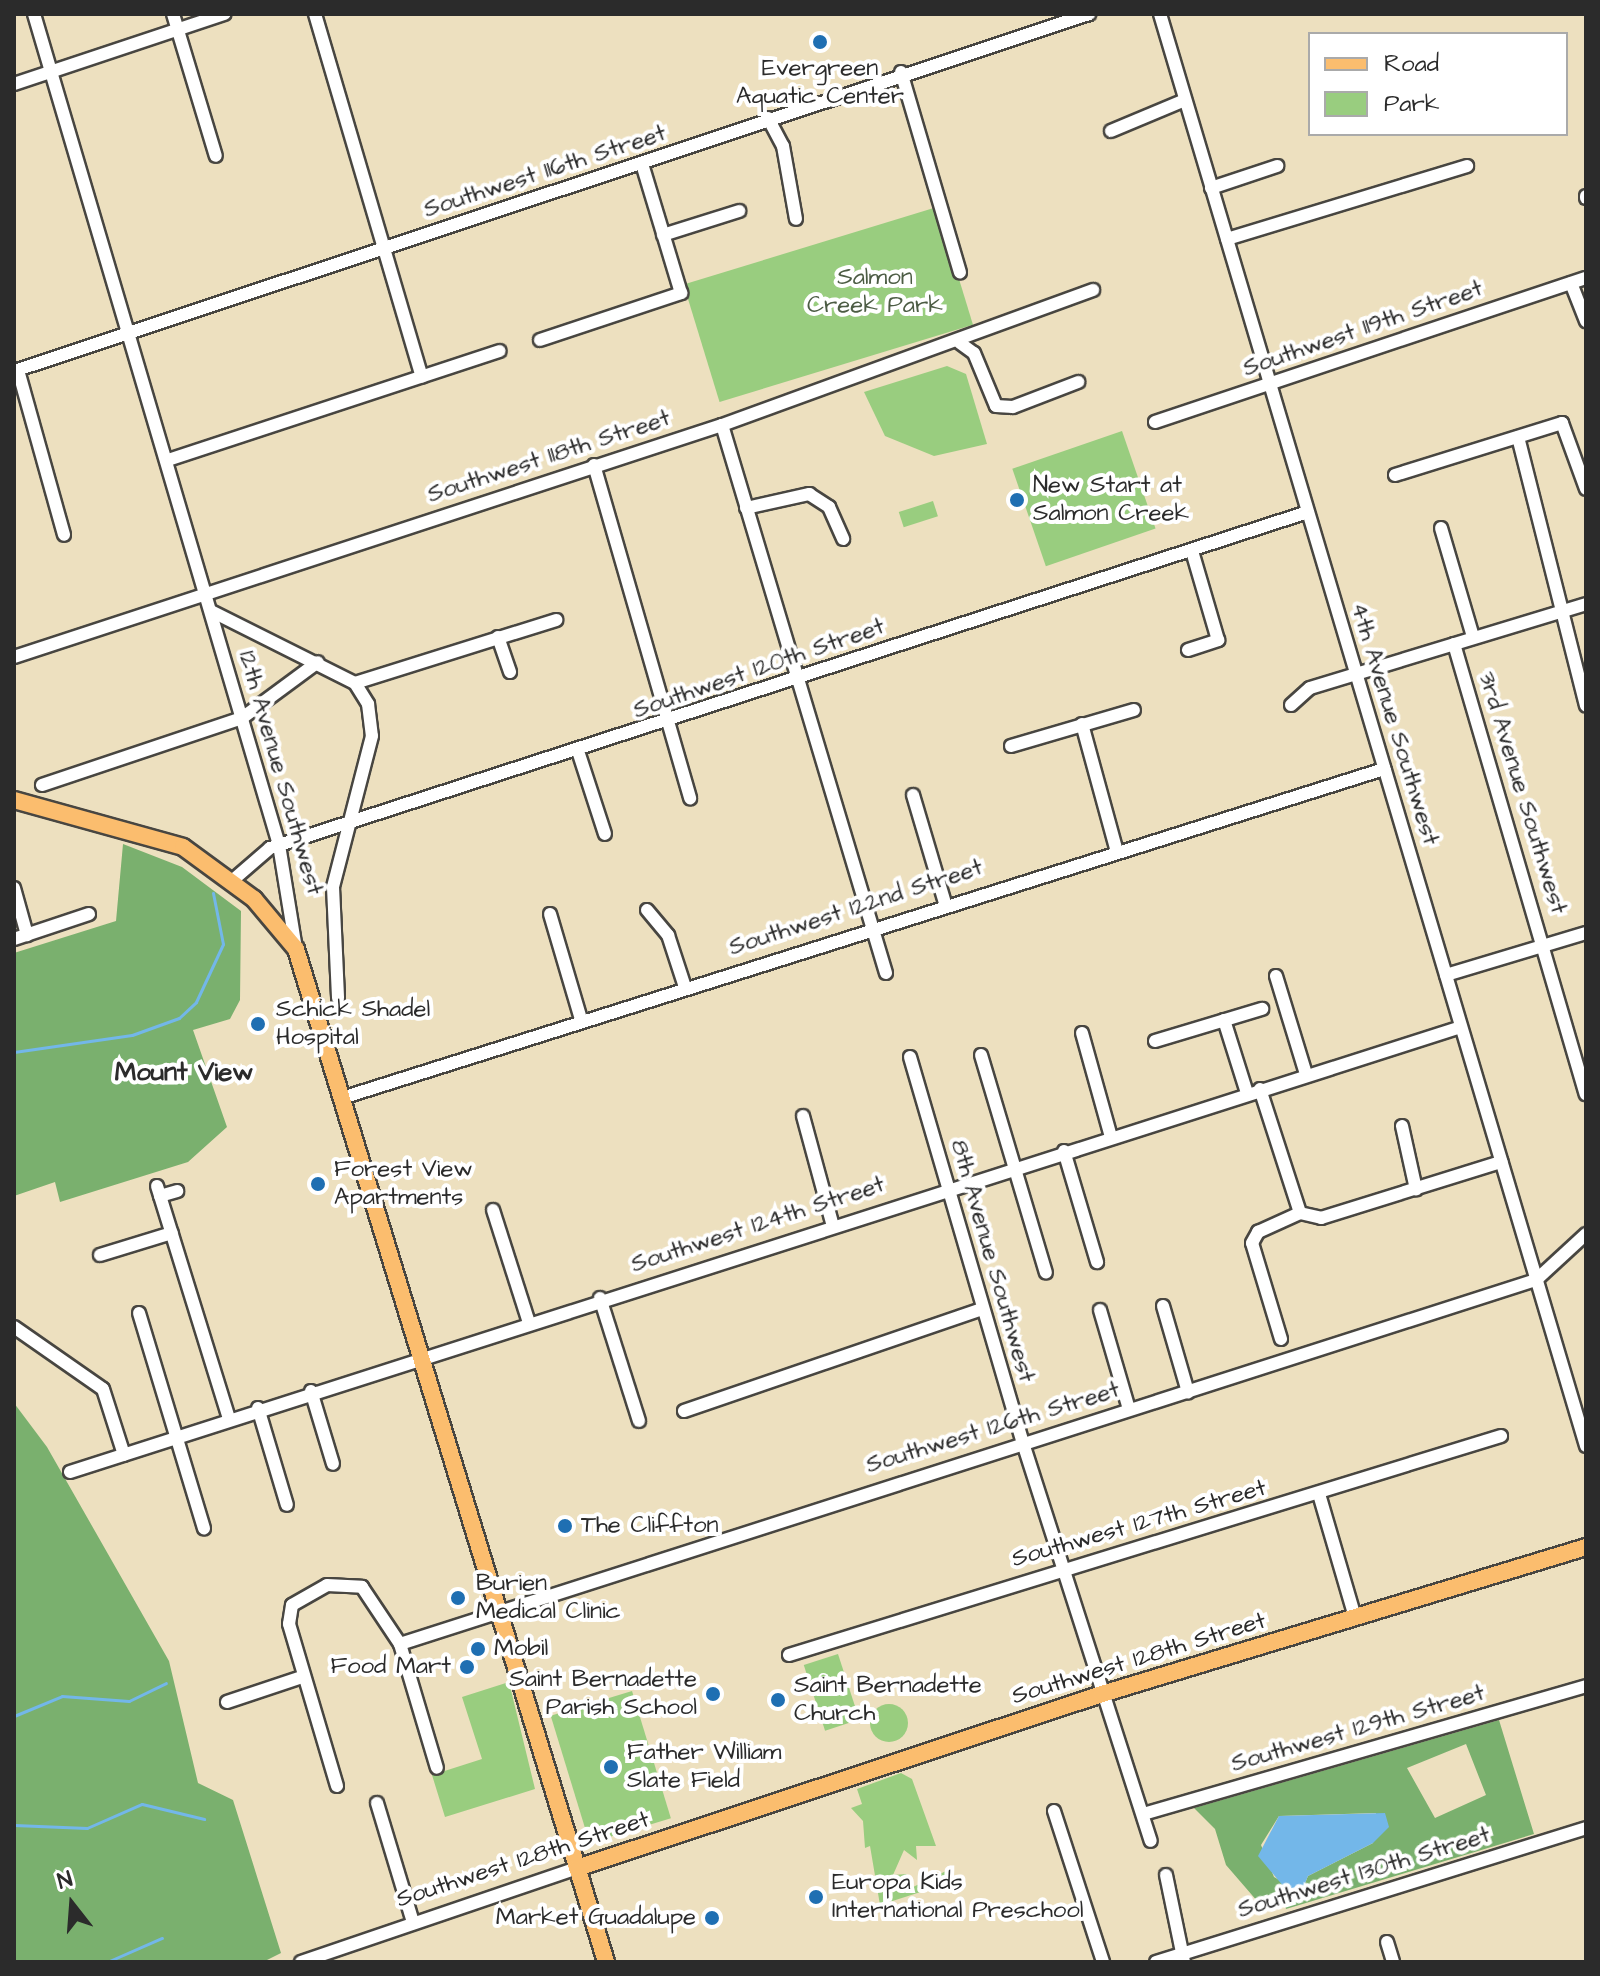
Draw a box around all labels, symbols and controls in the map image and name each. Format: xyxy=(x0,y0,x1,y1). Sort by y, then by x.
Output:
legend xyxy=(1308,32,1568,136)
marker: Evergreen Aquatic Center xyxy=(811,33,829,51)
text: Road xyxy=(1384,47,1439,81)
place label: Evergreen Aquatic Center xyxy=(736,55,904,111)
text: Park xyxy=(1384,87,1440,121)
street label: Southwest 116th Street xyxy=(420,119,670,225)
park label: Salmon Creek Park xyxy=(807,264,943,320)
street label: Southwest 119th Street xyxy=(1239,274,1487,384)
street label: Southwest 118th Street xyxy=(424,404,674,510)
place label: New Start at Salmon Creek xyxy=(1033,472,1189,528)
marker: New Start at Salmon Creek xyxy=(1008,491,1026,509)
street label: 4th Avenue Southwest xyxy=(1343,599,1445,849)
street label: Southwest 120th Street xyxy=(630,612,888,726)
street label: 12th Avenue Southwest xyxy=(231,648,329,898)
street label: 3rd Avenue Southwest xyxy=(1471,668,1573,918)
street label: Southwest 122nd Street xyxy=(726,853,986,963)
place label: Schick Shadel Hospital xyxy=(276,996,430,1052)
marker: Schick Shadel Hospital xyxy=(247,1013,269,1035)
district label: Mount View xyxy=(115,1057,253,1089)
street label: 8th Avenue Southwest xyxy=(944,1136,1040,1386)
place label: Forest View Apartments xyxy=(334,1156,473,1212)
street label: Southwest 124th Street xyxy=(628,1170,888,1280)
marker: Forest View Apartments xyxy=(309,1175,327,1193)
street label: Southwest 126th Street xyxy=(863,1376,1123,1480)
street label: Southwest 127th Street xyxy=(1009,1474,1269,1574)
place label: The Cliffton xyxy=(581,1512,719,1540)
marker: The Cliffton xyxy=(556,1517,574,1535)
place label: Burien Medical Clinic xyxy=(476,1570,621,1626)
marker: Burien Medical Clinic xyxy=(447,1587,469,1609)
street label: Southwest 128th Street xyxy=(1009,1607,1269,1711)
place label: Mobil xyxy=(494,1635,548,1663)
marker: Mobil xyxy=(469,1640,487,1658)
place label: Food Mart xyxy=(330,1653,451,1681)
marker: Food Mart xyxy=(458,1658,476,1676)
place label: Saint Bernadette Parish School xyxy=(509,1666,697,1722)
place label: Saint Bernadette Church xyxy=(794,1672,982,1728)
street label: Southwest 129th Street xyxy=(1228,1679,1488,1779)
marker: Saint Bernadette Parish School xyxy=(704,1685,722,1703)
marker: Saint Bernadette Church xyxy=(769,1691,787,1709)
place label: Father William Slate Field xyxy=(627,1739,782,1795)
marker: Father William Slate Field xyxy=(602,1758,620,1776)
street label: Southwest 128th Street xyxy=(393,1806,653,1914)
street label: Southwest 130th Street xyxy=(1234,1821,1494,1925)
north arrow xyxy=(32,1864,112,1944)
text: N xyxy=(54,1864,76,1897)
place label: Europa Kids International Preschool xyxy=(832,1869,1084,1925)
marker: Europa Kids International Preschool xyxy=(807,1888,825,1906)
place label: Market Guadalupe xyxy=(496,1904,696,1932)
marker: Market Guadalupe xyxy=(703,1909,721,1927)

